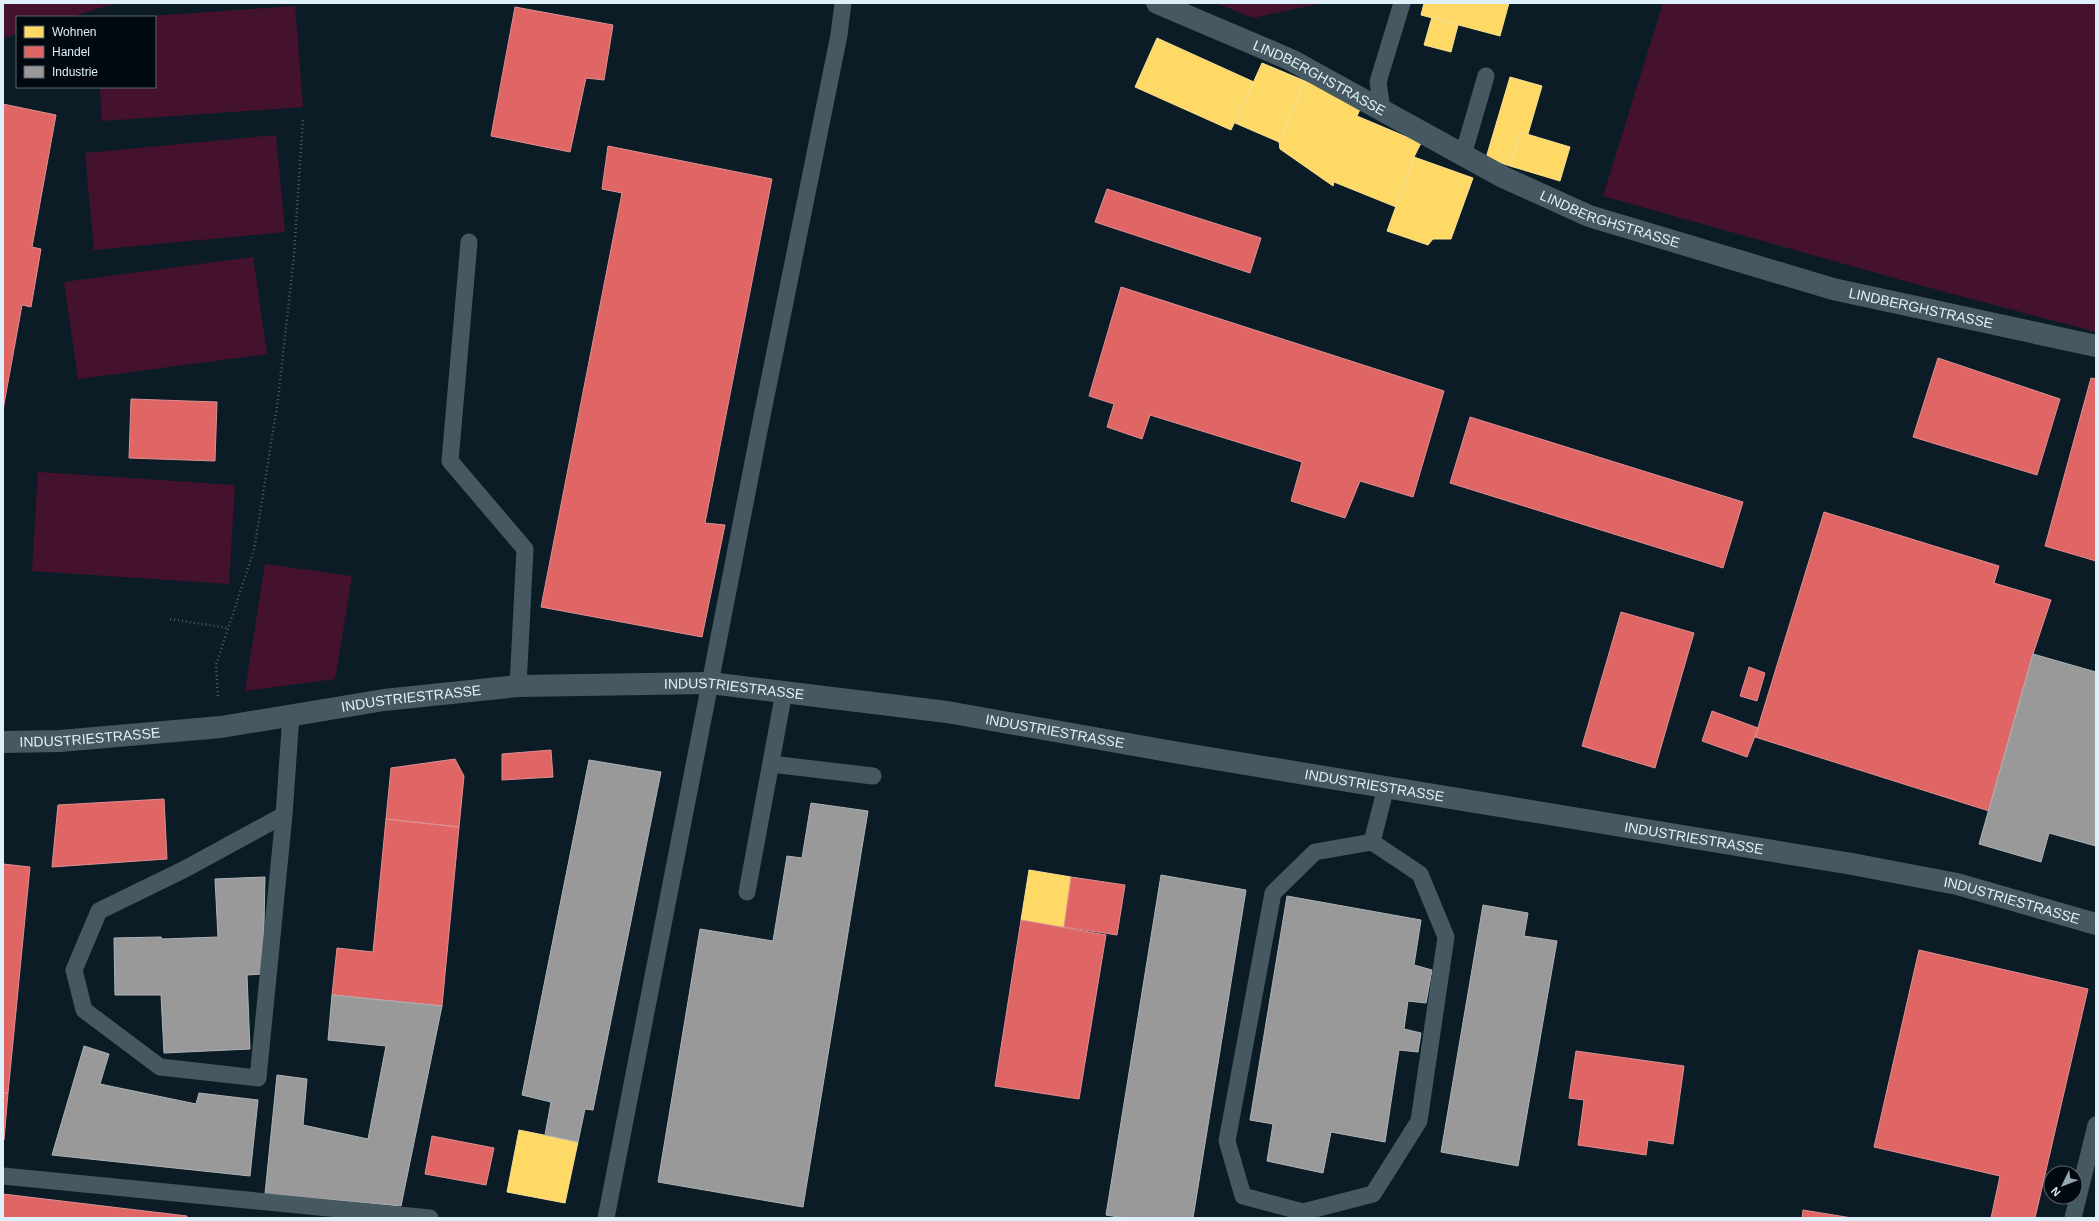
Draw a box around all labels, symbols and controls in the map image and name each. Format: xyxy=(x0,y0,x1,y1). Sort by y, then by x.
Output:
legend xyxy=(16,16,156,88)
text: Wohnen xyxy=(52,25,96,39)
street label: LINDBERGHSTRASSE xyxy=(1251,37,1389,119)
text: Handel xyxy=(52,45,90,59)
text: Industrie xyxy=(52,65,98,79)
street label: LINDBERGHSTRASSE xyxy=(1538,187,1682,251)
street label: LINDBERGHSTRASSE xyxy=(1847,285,1995,331)
street label: INDUSTRIESTRASSE xyxy=(664,675,805,702)
street label: INDUSTRIESTRASSE xyxy=(340,682,482,715)
street label: INDUSTRIESTRASSE xyxy=(984,711,1126,751)
street label: INDUSTRIESTRASSE xyxy=(19,724,161,750)
street label: INDUSTRIESTRASSE xyxy=(1304,766,1445,805)
street label: INDUSTRIESTRASSE xyxy=(1623,819,1765,857)
street label: INDUSTRIESTRASSE xyxy=(1942,874,2082,927)
north arrow xyxy=(2043,1165,2083,1205)
text: N xyxy=(2049,1185,2063,1199)

